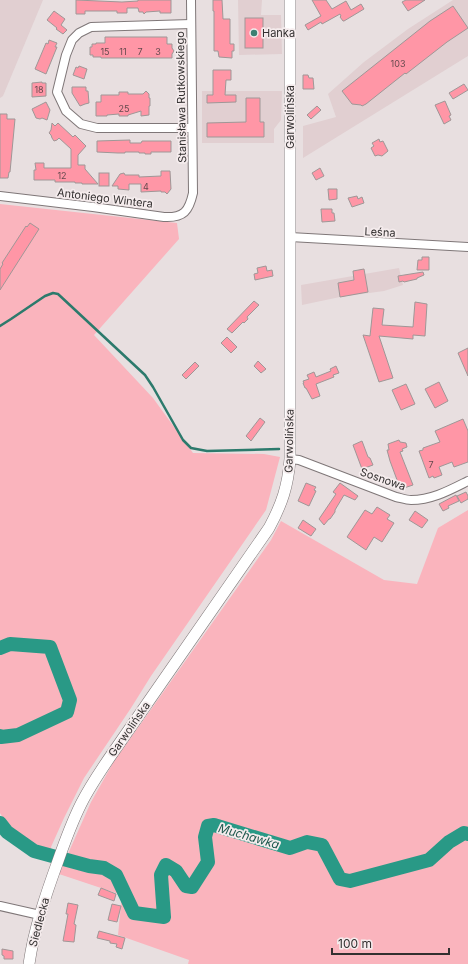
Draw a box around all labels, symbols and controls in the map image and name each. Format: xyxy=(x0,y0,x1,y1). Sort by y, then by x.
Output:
place label: Hanka xyxy=(262,26,295,40)
marker: Hanka xyxy=(249,28,259,38)
street label: Stanisława Rutkowskiego xyxy=(173,31,189,163)
house number: 15 xyxy=(100,46,110,57)
house number: 11 xyxy=(119,46,127,57)
house number: 7 xyxy=(137,46,143,57)
house number: 3 xyxy=(155,46,161,57)
house number: 103 xyxy=(391,58,406,69)
house number: 18 xyxy=(34,84,44,95)
street label: Garwolińska xyxy=(283,85,297,149)
house number: 25 xyxy=(119,103,129,114)
house number: 12 xyxy=(57,170,67,181)
house number: 4 xyxy=(143,181,149,192)
street label: Antoniego Wintera xyxy=(56,185,154,211)
street label: Leśna xyxy=(364,224,396,240)
street label: Garwolińska xyxy=(281,409,297,473)
house number: 7 xyxy=(428,459,434,470)
street label: Sosnowa xyxy=(358,465,408,493)
street label: Garwolińska xyxy=(105,699,153,759)
water label: Muchawka xyxy=(217,820,281,852)
street label: Siedlecka xyxy=(26,896,52,948)
scale bar xyxy=(332,930,449,956)
text: 100 m xyxy=(338,936,372,951)

